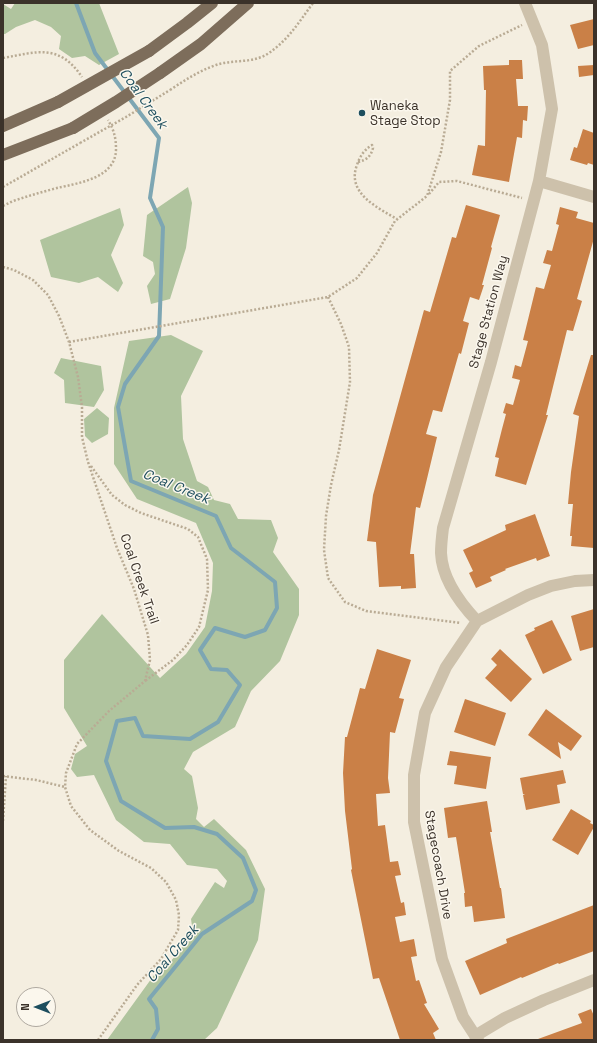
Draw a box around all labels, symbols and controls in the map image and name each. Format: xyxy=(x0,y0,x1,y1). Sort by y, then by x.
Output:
water label: Coal Creek xyxy=(115,65,171,133)
place label: Waneka Stage Stop xyxy=(370,98,441,129)
marker: Waneka Stage Stop xyxy=(357,108,367,118)
street label: Stage Station Way xyxy=(466,254,512,370)
water label: Coal Creek xyxy=(140,466,212,508)
street label: Coal Creek Trail xyxy=(116,532,162,626)
street label: Stagecoach Drive xyxy=(421,809,455,921)
water label: Coal Creek xyxy=(143,922,203,986)
north arrow xyxy=(16,987,56,1027)
text: N xyxy=(18,1003,32,1011)

